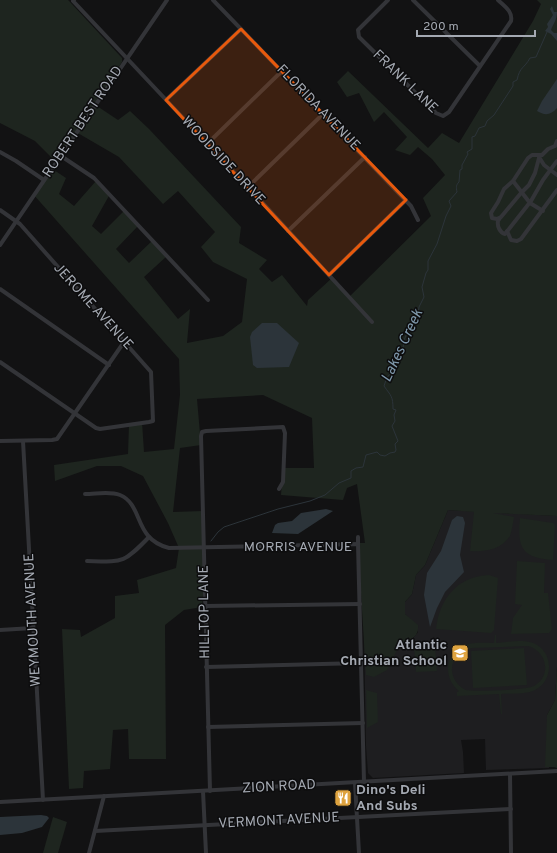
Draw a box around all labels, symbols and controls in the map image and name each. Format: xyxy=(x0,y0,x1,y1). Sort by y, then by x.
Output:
scale bar xyxy=(417,12,535,38)
text: 200 m xyxy=(423,19,459,35)
street label: FRANK LANE xyxy=(369,47,441,117)
street label: FLORIDA AVENUE xyxy=(273,61,363,155)
street label: ROBERT BEST ROAD xyxy=(39,63,127,181)
street label: WOODSIDE DRIVE xyxy=(178,113,268,209)
street label: JEROME AVENUE xyxy=(50,260,136,354)
water label: Lakes Creek xyxy=(378,306,428,386)
street label: MORRIS AVENUE xyxy=(244,539,352,556)
street label: WEYMOUTH AVENUE xyxy=(21,553,45,687)
street label: HILLTOP LANE xyxy=(196,565,214,659)
place label: Atlantic Christian School xyxy=(340,637,447,670)
school or university icon: Atlantic Christian School xyxy=(450,643,470,663)
street label: ZION ROAD xyxy=(242,777,316,797)
place label: Dino's Deli And Subs xyxy=(356,782,426,815)
restaurant icon: Dino's Deli And Subs xyxy=(333,788,353,808)
street label: VERMONT AVENUE xyxy=(218,809,340,833)

